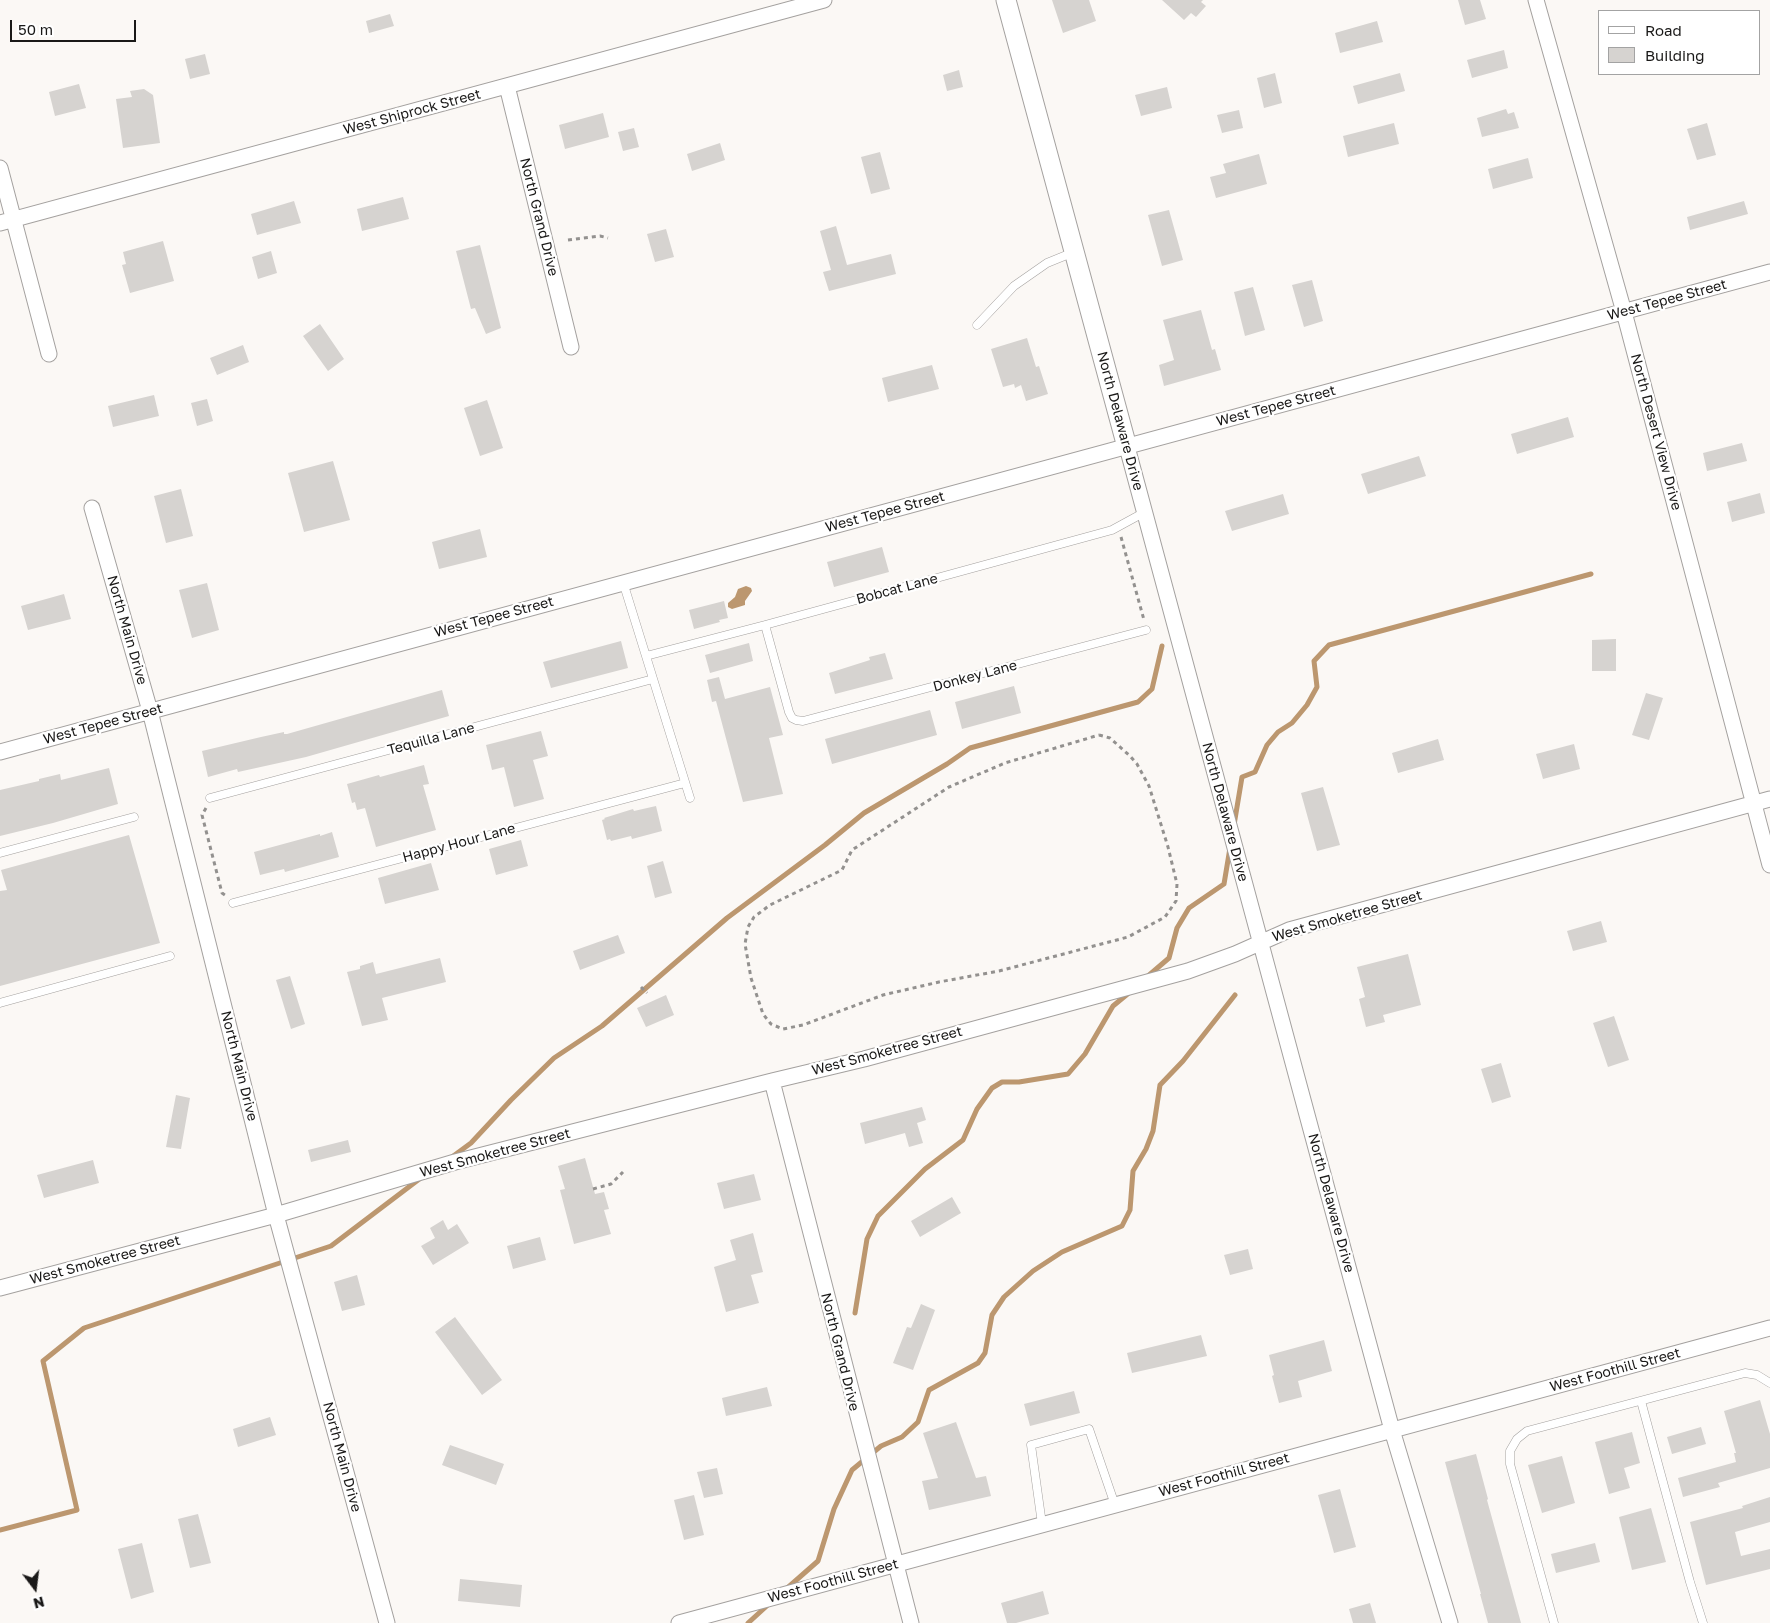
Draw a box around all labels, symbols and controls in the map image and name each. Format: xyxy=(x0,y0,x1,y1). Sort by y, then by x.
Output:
scale bar xyxy=(12,10,139,42)
legend xyxy=(1598,10,1760,75)
text: 50 m xyxy=(18,20,53,38)
text: Road xyxy=(1645,21,1682,39)
text: Building xyxy=(1645,46,1705,64)
street label: West Shiprock Street xyxy=(341,86,483,138)
street label: North Grand Drive xyxy=(516,156,562,278)
street label: West Tepee Street xyxy=(1605,276,1729,324)
street label: North Delaware Drive xyxy=(1093,350,1147,492)
street label: North Desert View Drive xyxy=(1627,352,1685,512)
street label: West Tepee Street xyxy=(1214,382,1338,430)
street label: West Tepee Street xyxy=(823,488,947,536)
street label: Bobcat Lane xyxy=(854,570,940,608)
street label: North Main Drive xyxy=(103,573,151,687)
street label: West Tepee Street xyxy=(432,593,556,641)
street label: Donkey Lane xyxy=(931,657,1019,695)
street label: West Tepee Street xyxy=(41,700,165,748)
street label: Tequilla Lane xyxy=(386,719,476,759)
street label: North Delaware Drive xyxy=(1198,741,1252,883)
street label: Happy Hour Lane xyxy=(401,820,517,866)
street label: West Smoketree Street xyxy=(1270,887,1424,945)
street label: North Main Drive xyxy=(217,1009,261,1123)
street label: West Smoketree Street xyxy=(810,1023,964,1079)
street label: West Smoketree Street xyxy=(418,1125,572,1181)
street label: North Delaware Drive xyxy=(1304,1132,1358,1274)
street label: West Smoketree Street xyxy=(28,1232,182,1288)
street label: North Grand Drive xyxy=(817,1291,863,1413)
street label: West Foothill Street xyxy=(1548,1344,1682,1396)
street label: North Main Drive xyxy=(319,1400,365,1514)
street label: West Foothill Street xyxy=(1157,1449,1291,1501)
street label: West Foothill Street xyxy=(766,1555,900,1607)
north arrow xyxy=(10,1563,60,1613)
text: N xyxy=(32,1593,46,1613)

